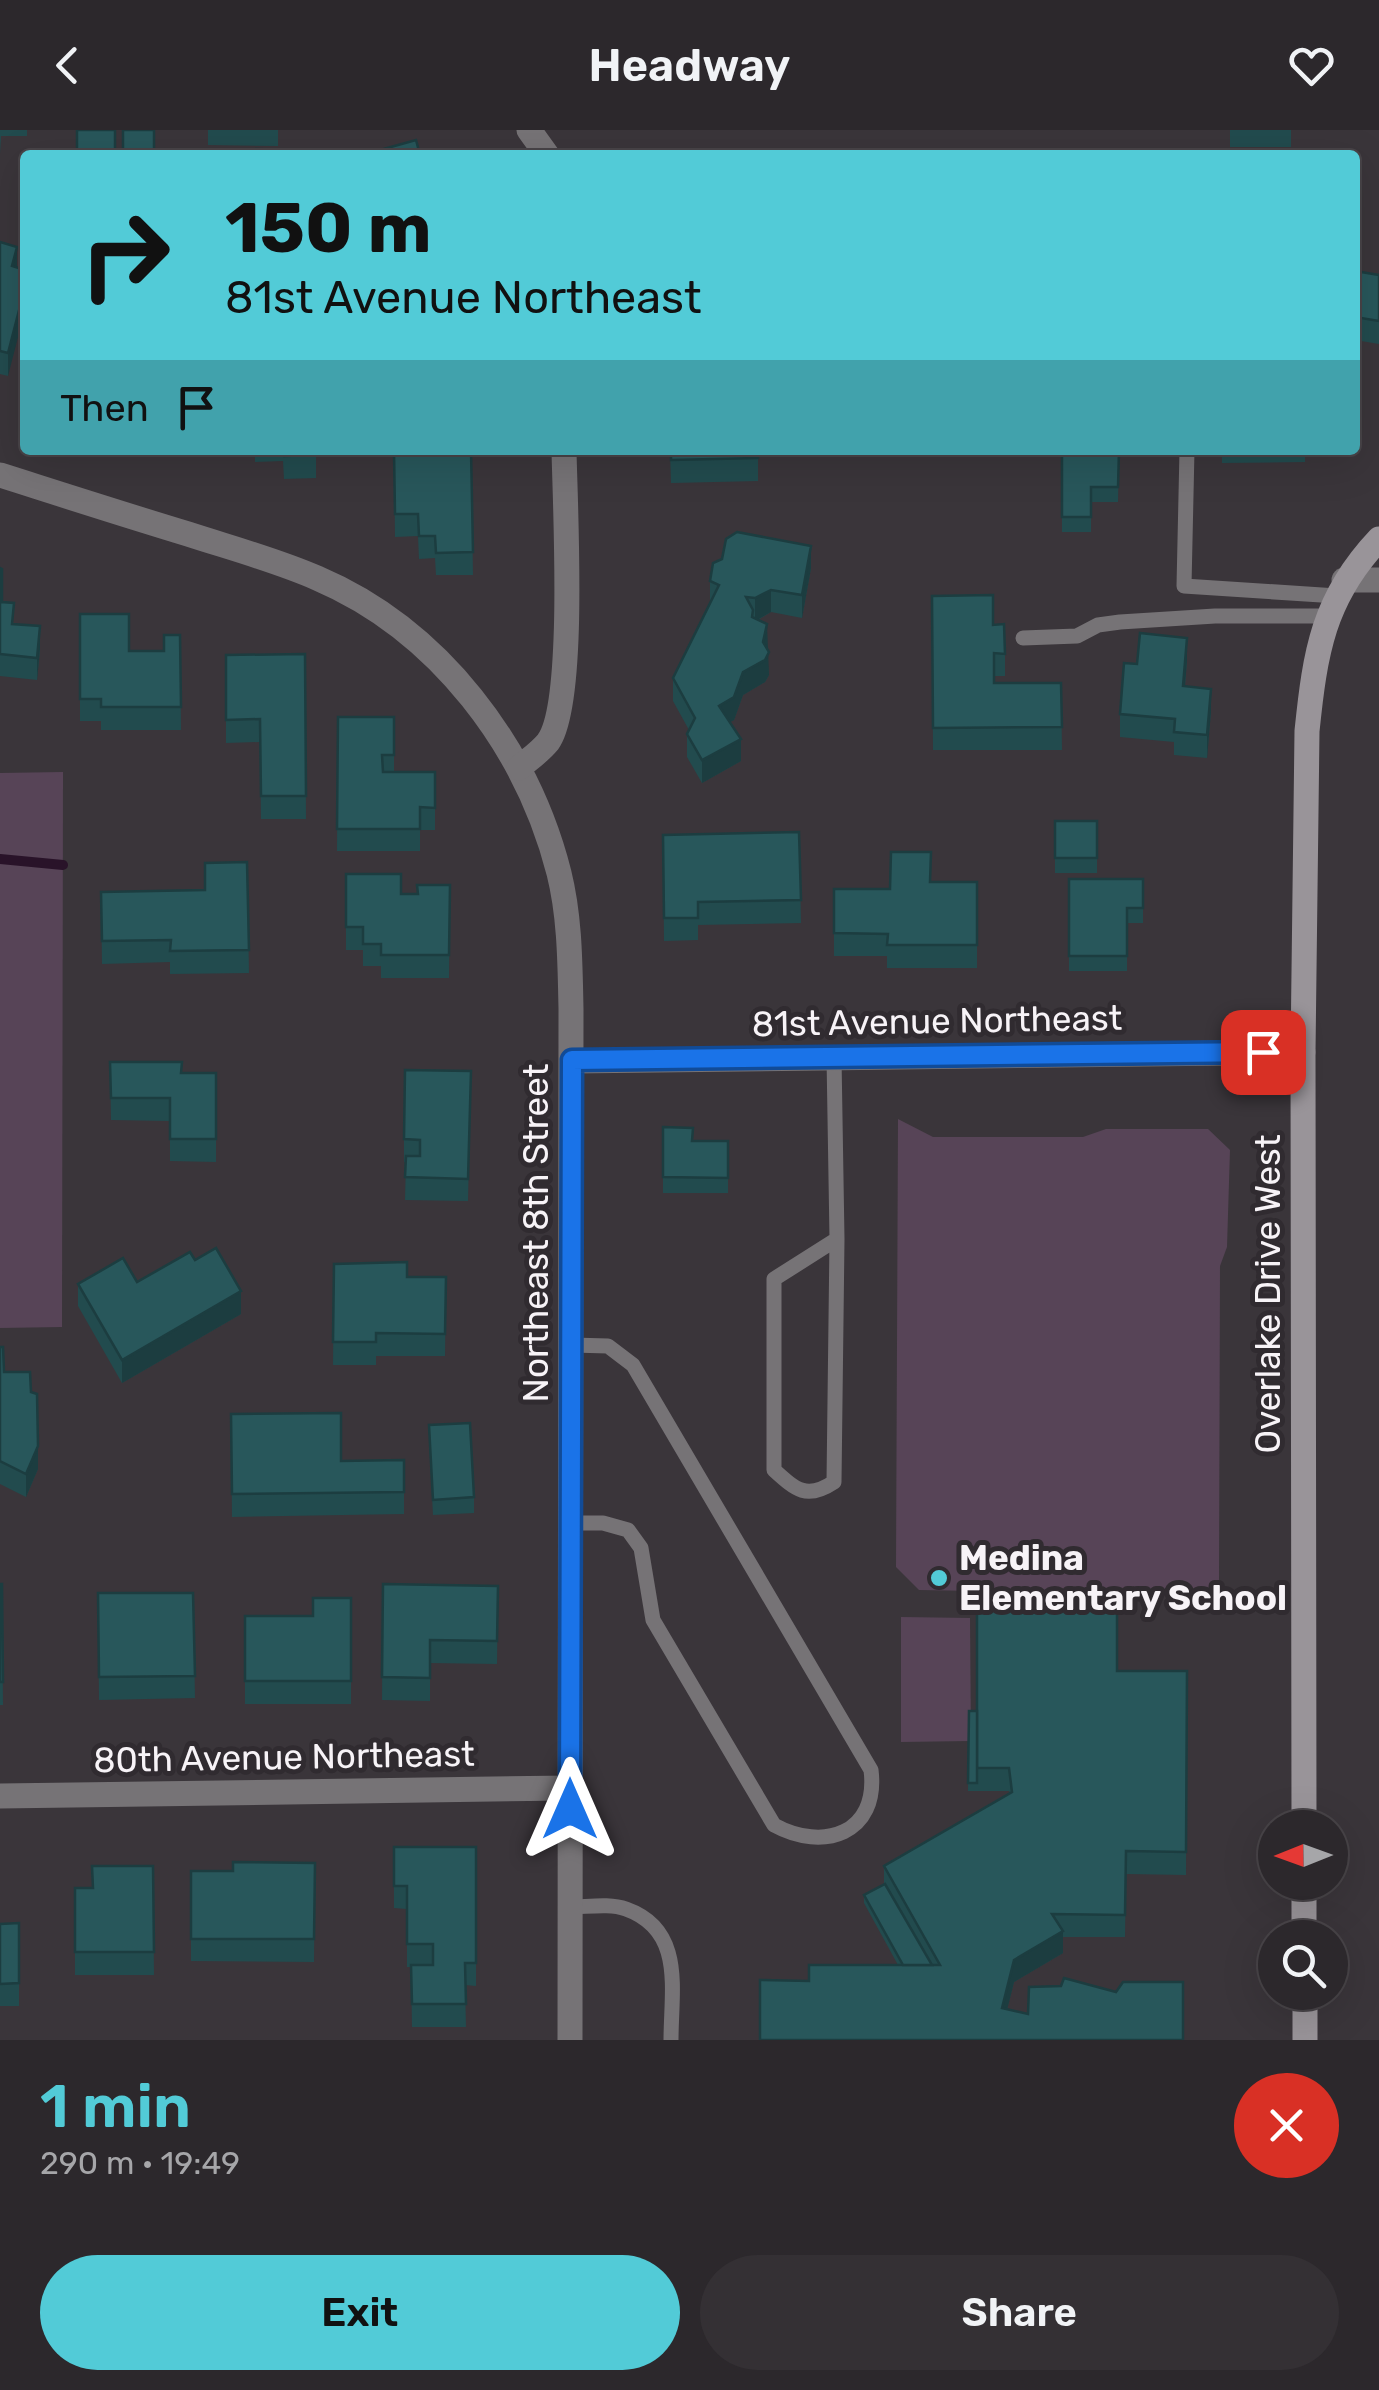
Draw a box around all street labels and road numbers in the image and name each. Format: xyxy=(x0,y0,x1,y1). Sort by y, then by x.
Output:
street label: 81st Avenue Northeast xyxy=(751,997,1123,1045)
street label: Northeast 8th Street xyxy=(515,1064,557,1402)
street label: Overlake Drive West xyxy=(1247,1134,1289,1454)
street label: 80th Avenue Northeast xyxy=(93,1733,475,1781)

